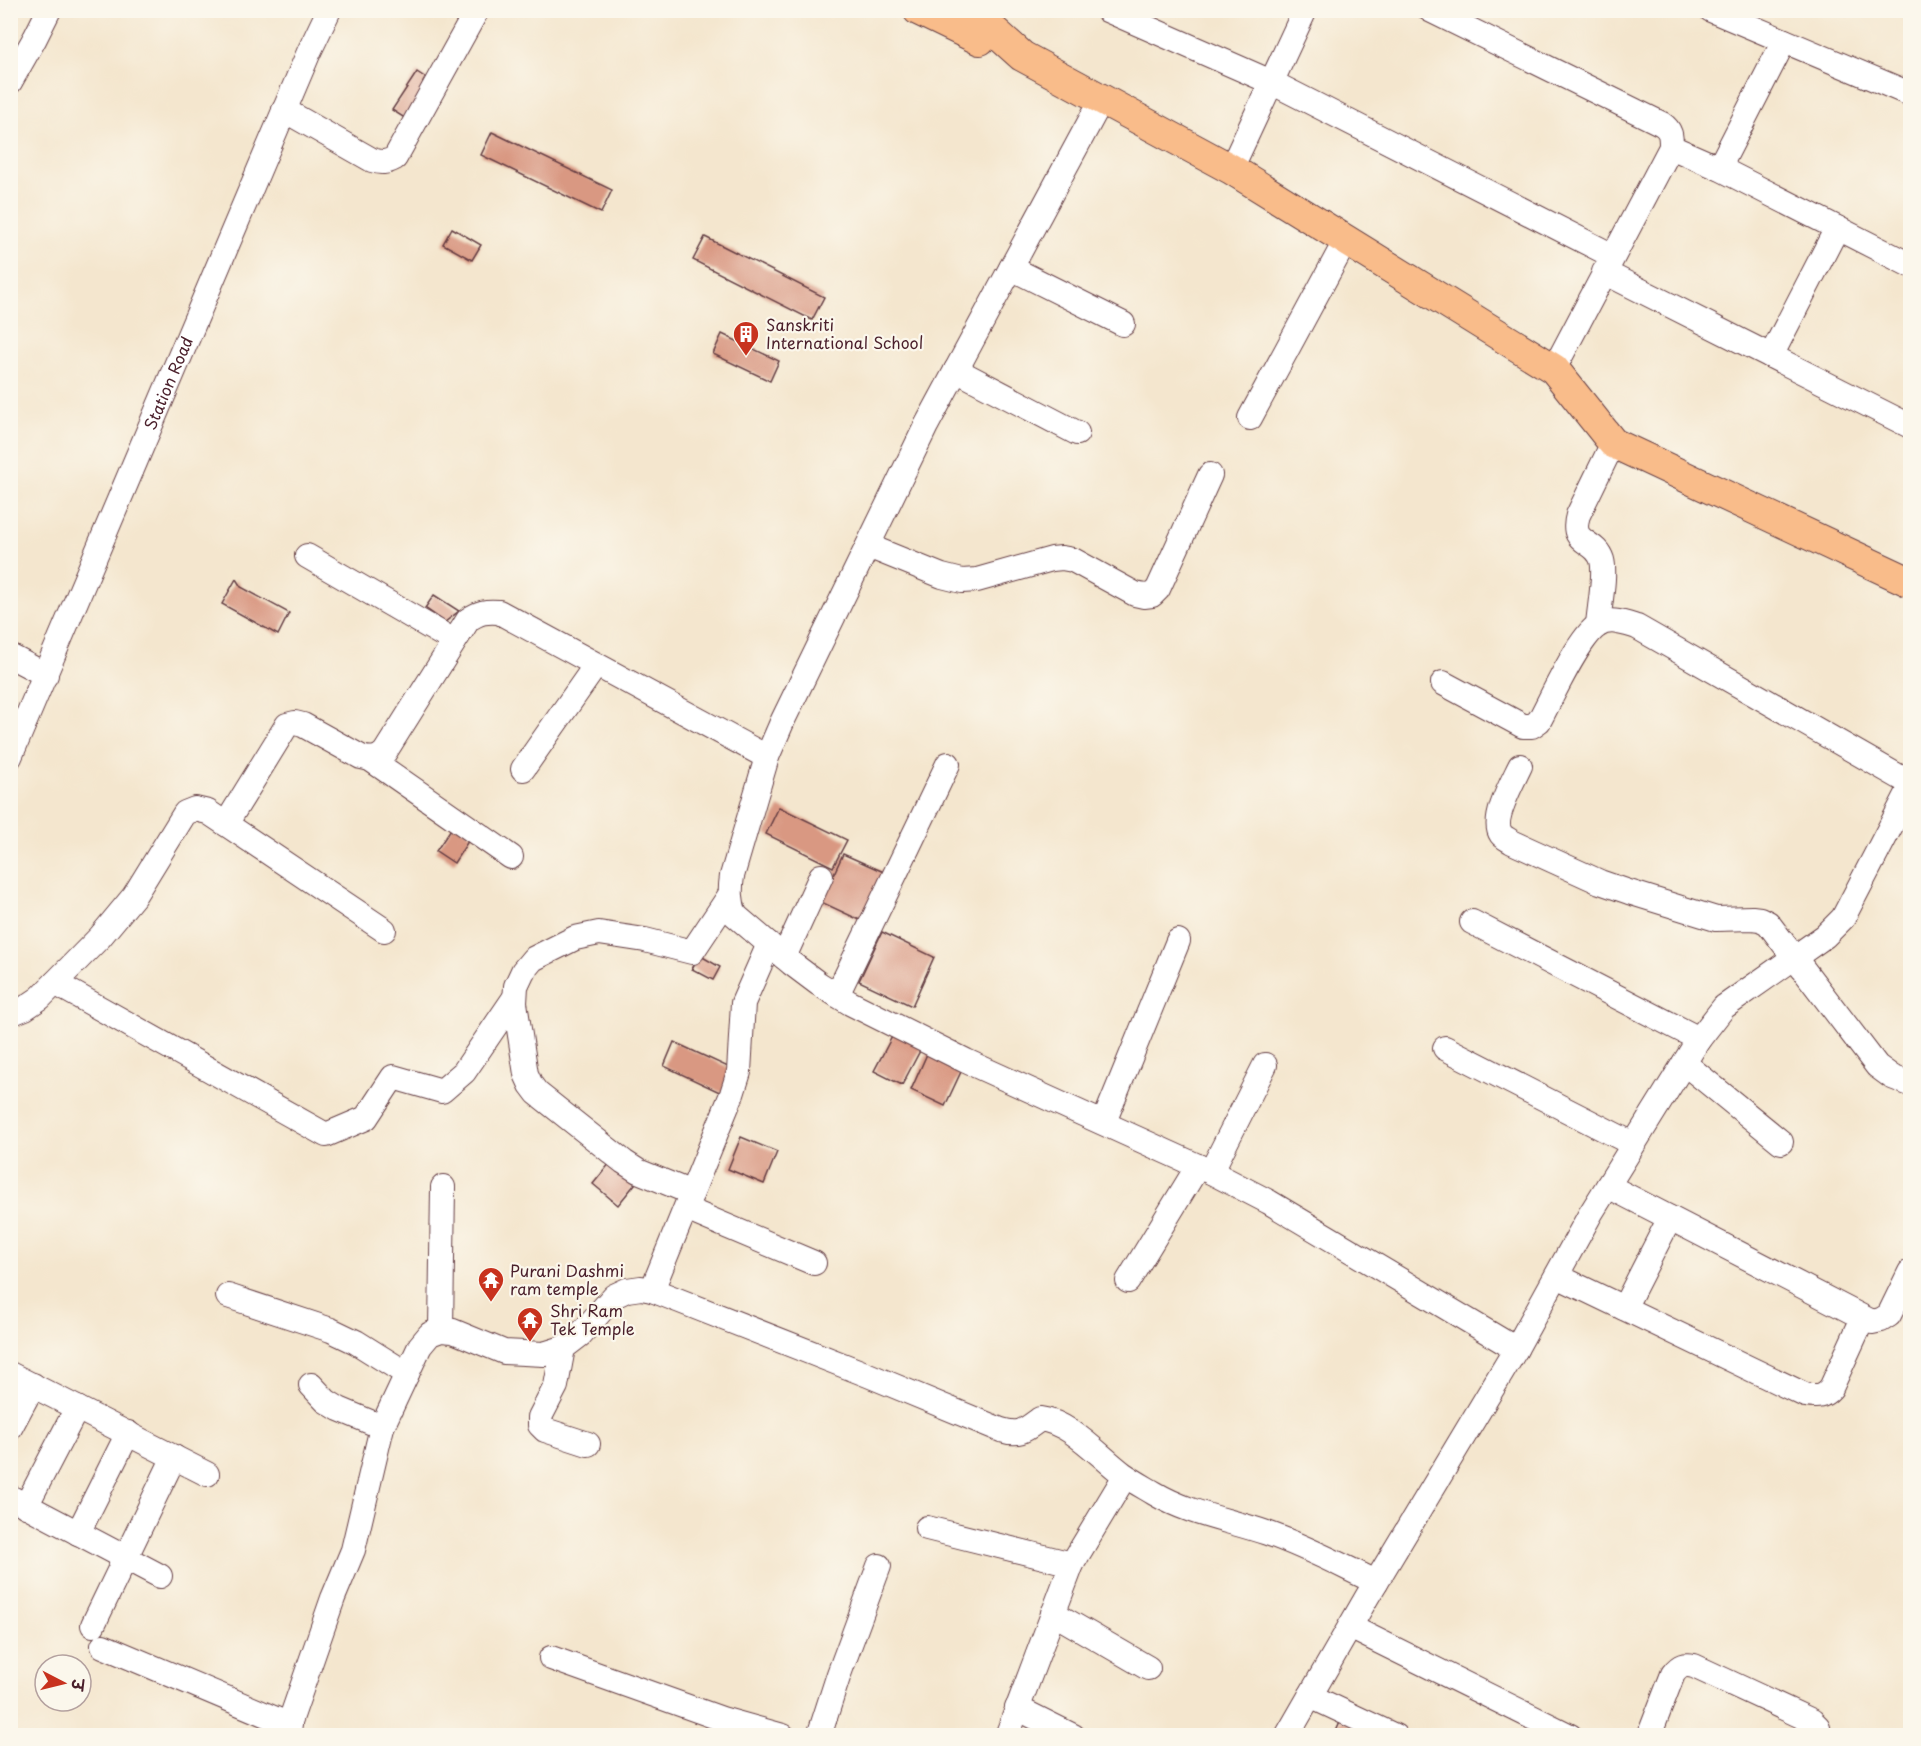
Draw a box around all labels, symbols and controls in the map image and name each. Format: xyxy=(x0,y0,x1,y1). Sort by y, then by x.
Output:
place label: Sanskriti International School xyxy=(766,312,923,354)
building icon: Sanskriti International School xyxy=(731,319,761,357)
street label: Station Road xyxy=(137,332,198,433)
place label: Purani Dashmi ram temple xyxy=(510,1258,624,1300)
temple icon: Purani Dashmi ram temple xyxy=(476,1265,506,1303)
place label: Shri Ram Tek Temple xyxy=(550,1298,635,1340)
temple icon: Shri Ram Tek Temple xyxy=(515,1305,545,1343)
north arrow xyxy=(33,1653,93,1713)
text: उ xyxy=(66,1676,92,1693)

